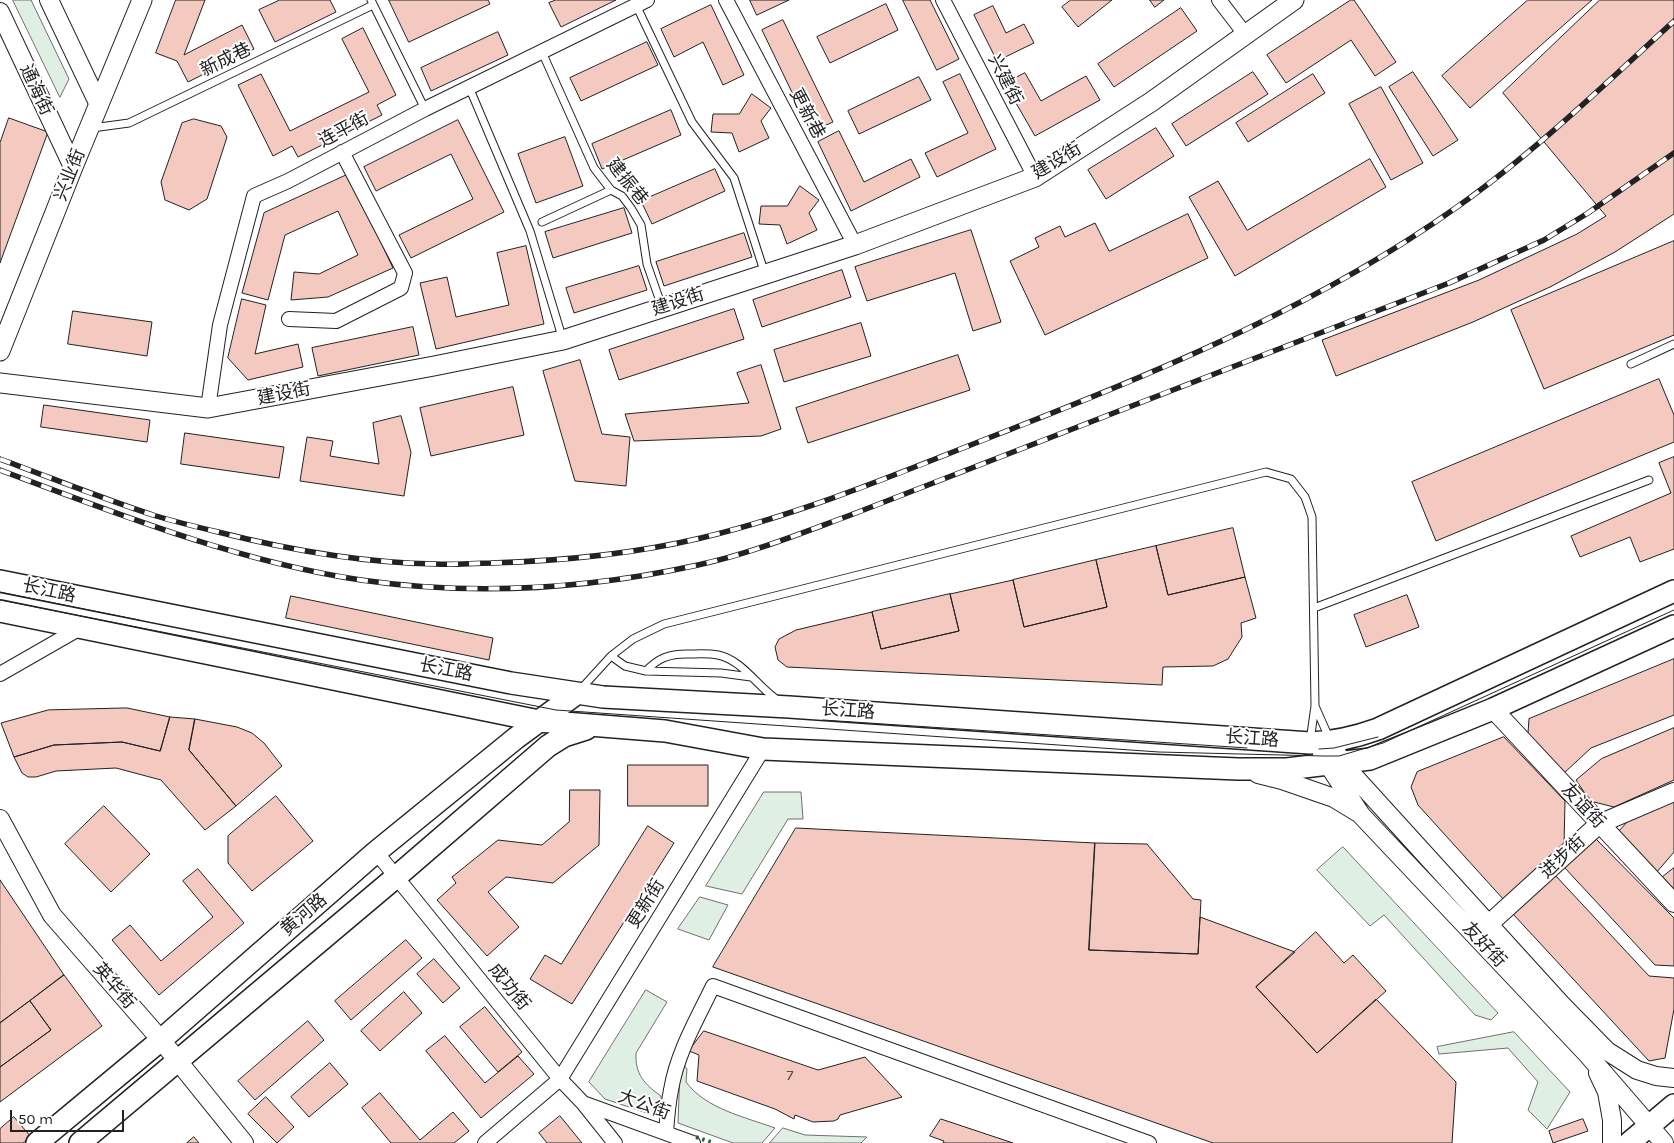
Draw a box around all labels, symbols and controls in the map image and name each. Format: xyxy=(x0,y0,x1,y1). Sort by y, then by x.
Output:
street label: 新成巷 xyxy=(197,38,255,82)
street label: 兴建街 xyxy=(983,51,1027,109)
street label: 通海街 xyxy=(15,61,57,119)
street label: 更新巷 xyxy=(785,85,829,143)
street label: 连平街 xyxy=(315,108,373,152)
street label: 建设街 xyxy=(1028,138,1086,184)
street label: 兴业街 xyxy=(50,146,90,204)
street label: 建振巷 xyxy=(602,154,652,210)
street label: 建设街 xyxy=(649,283,707,321)
street label: 建设街 xyxy=(255,378,313,410)
street label: 长江路 xyxy=(20,575,78,607)
street label: 长江路 xyxy=(417,654,475,686)
street label: 长江路 xyxy=(820,698,876,724)
street label: 长江路 xyxy=(1224,726,1280,752)
street label: 友谊街 xyxy=(1557,779,1609,833)
street label: 进步街 xyxy=(1536,831,1590,883)
street label: 更新街 xyxy=(623,875,669,933)
street label: 黄河路 xyxy=(277,889,331,941)
street label: 友好街 xyxy=(1458,918,1510,972)
street label: 英华街 xyxy=(88,959,140,1013)
street label: 成功街 xyxy=(484,959,534,1015)
house number: 7 xyxy=(786,1067,794,1085)
street label: 大公街 xyxy=(615,1086,673,1124)
scale bar xyxy=(12,1100,126,1132)
text: 50 m xyxy=(18,1110,53,1128)

